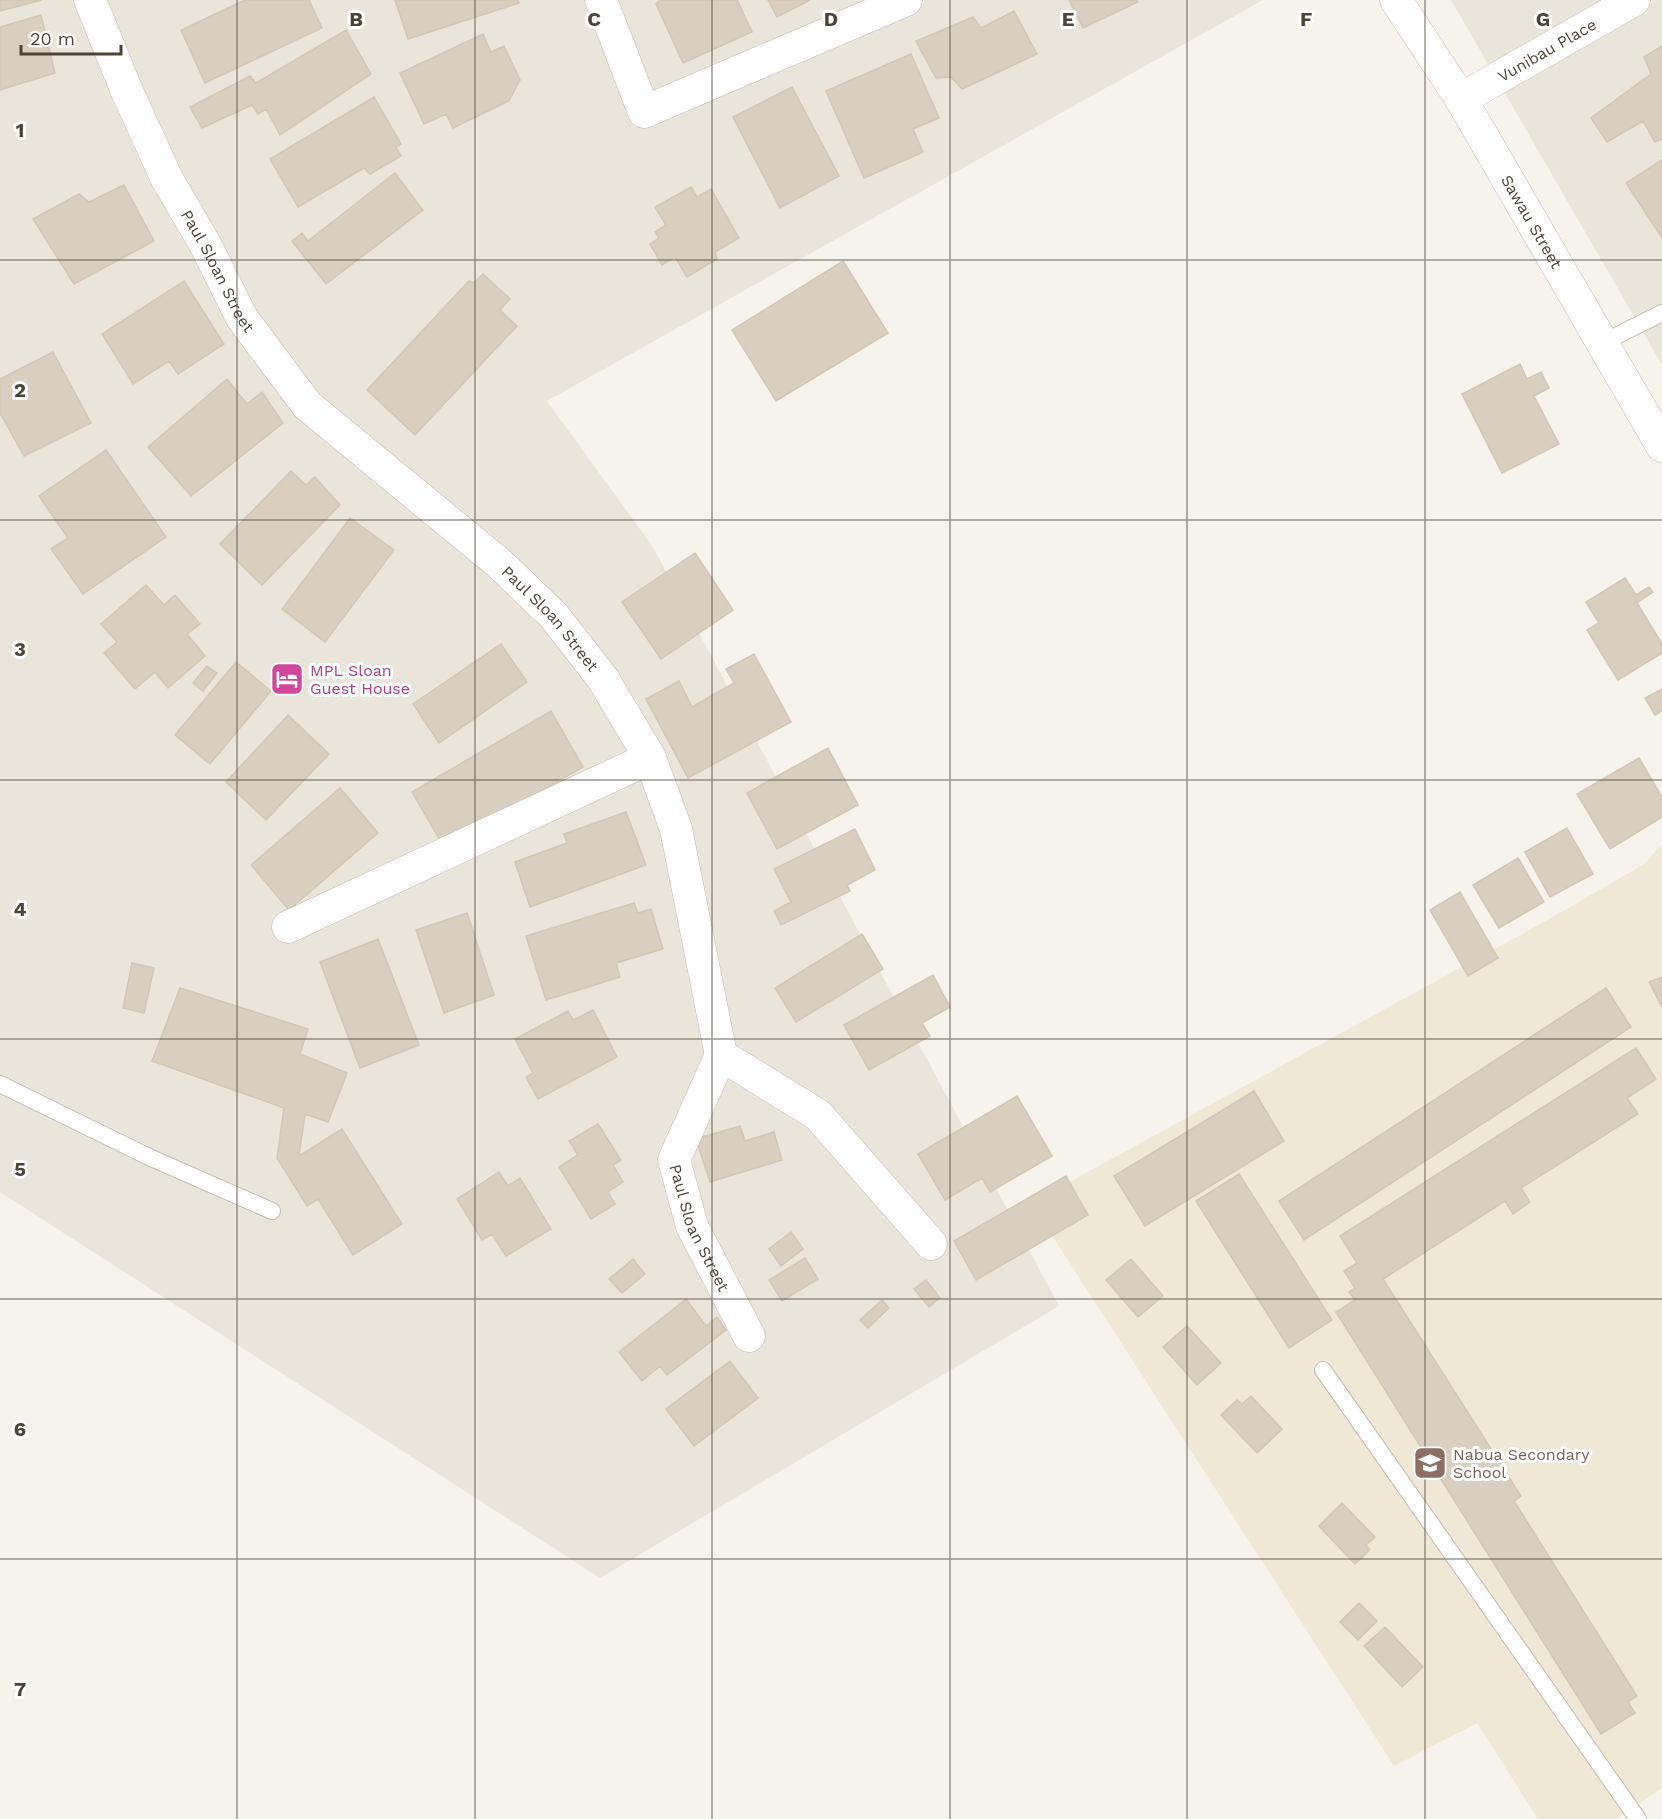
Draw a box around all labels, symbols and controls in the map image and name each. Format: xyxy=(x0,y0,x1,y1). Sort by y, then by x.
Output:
text: B xyxy=(349,7,363,31)
text: C xyxy=(587,7,601,31)
text: D xyxy=(824,7,838,31)
text: E xyxy=(1062,7,1074,31)
text: F xyxy=(1300,7,1312,31)
text: G xyxy=(1536,7,1550,31)
street label: Vunibau Place xyxy=(1494,14,1599,85)
scale bar xyxy=(21,18,122,56)
text: 20 m xyxy=(30,28,75,49)
text: 1 xyxy=(16,118,24,142)
street label: Sawau Street xyxy=(1497,171,1567,272)
street label: Paul Sloan Street xyxy=(178,206,259,336)
text: 2 xyxy=(14,378,26,402)
street label: Paul Sloan Street xyxy=(498,562,603,675)
text: 3 xyxy=(14,637,26,661)
hotel icon: MPL Sloan Guest House xyxy=(269,661,305,697)
place label: MPL Sloan Guest House xyxy=(310,661,410,698)
text: 4 xyxy=(14,897,27,921)
text: 5 xyxy=(14,1157,26,1181)
street label: Paul Sloan Street xyxy=(666,1162,734,1295)
text: 6 xyxy=(14,1417,26,1441)
school or university icon: Nabua Secondary School xyxy=(1412,1445,1448,1481)
place label: Nabua Secondary School xyxy=(1453,1445,1590,1482)
text: 7 xyxy=(14,1677,26,1701)

